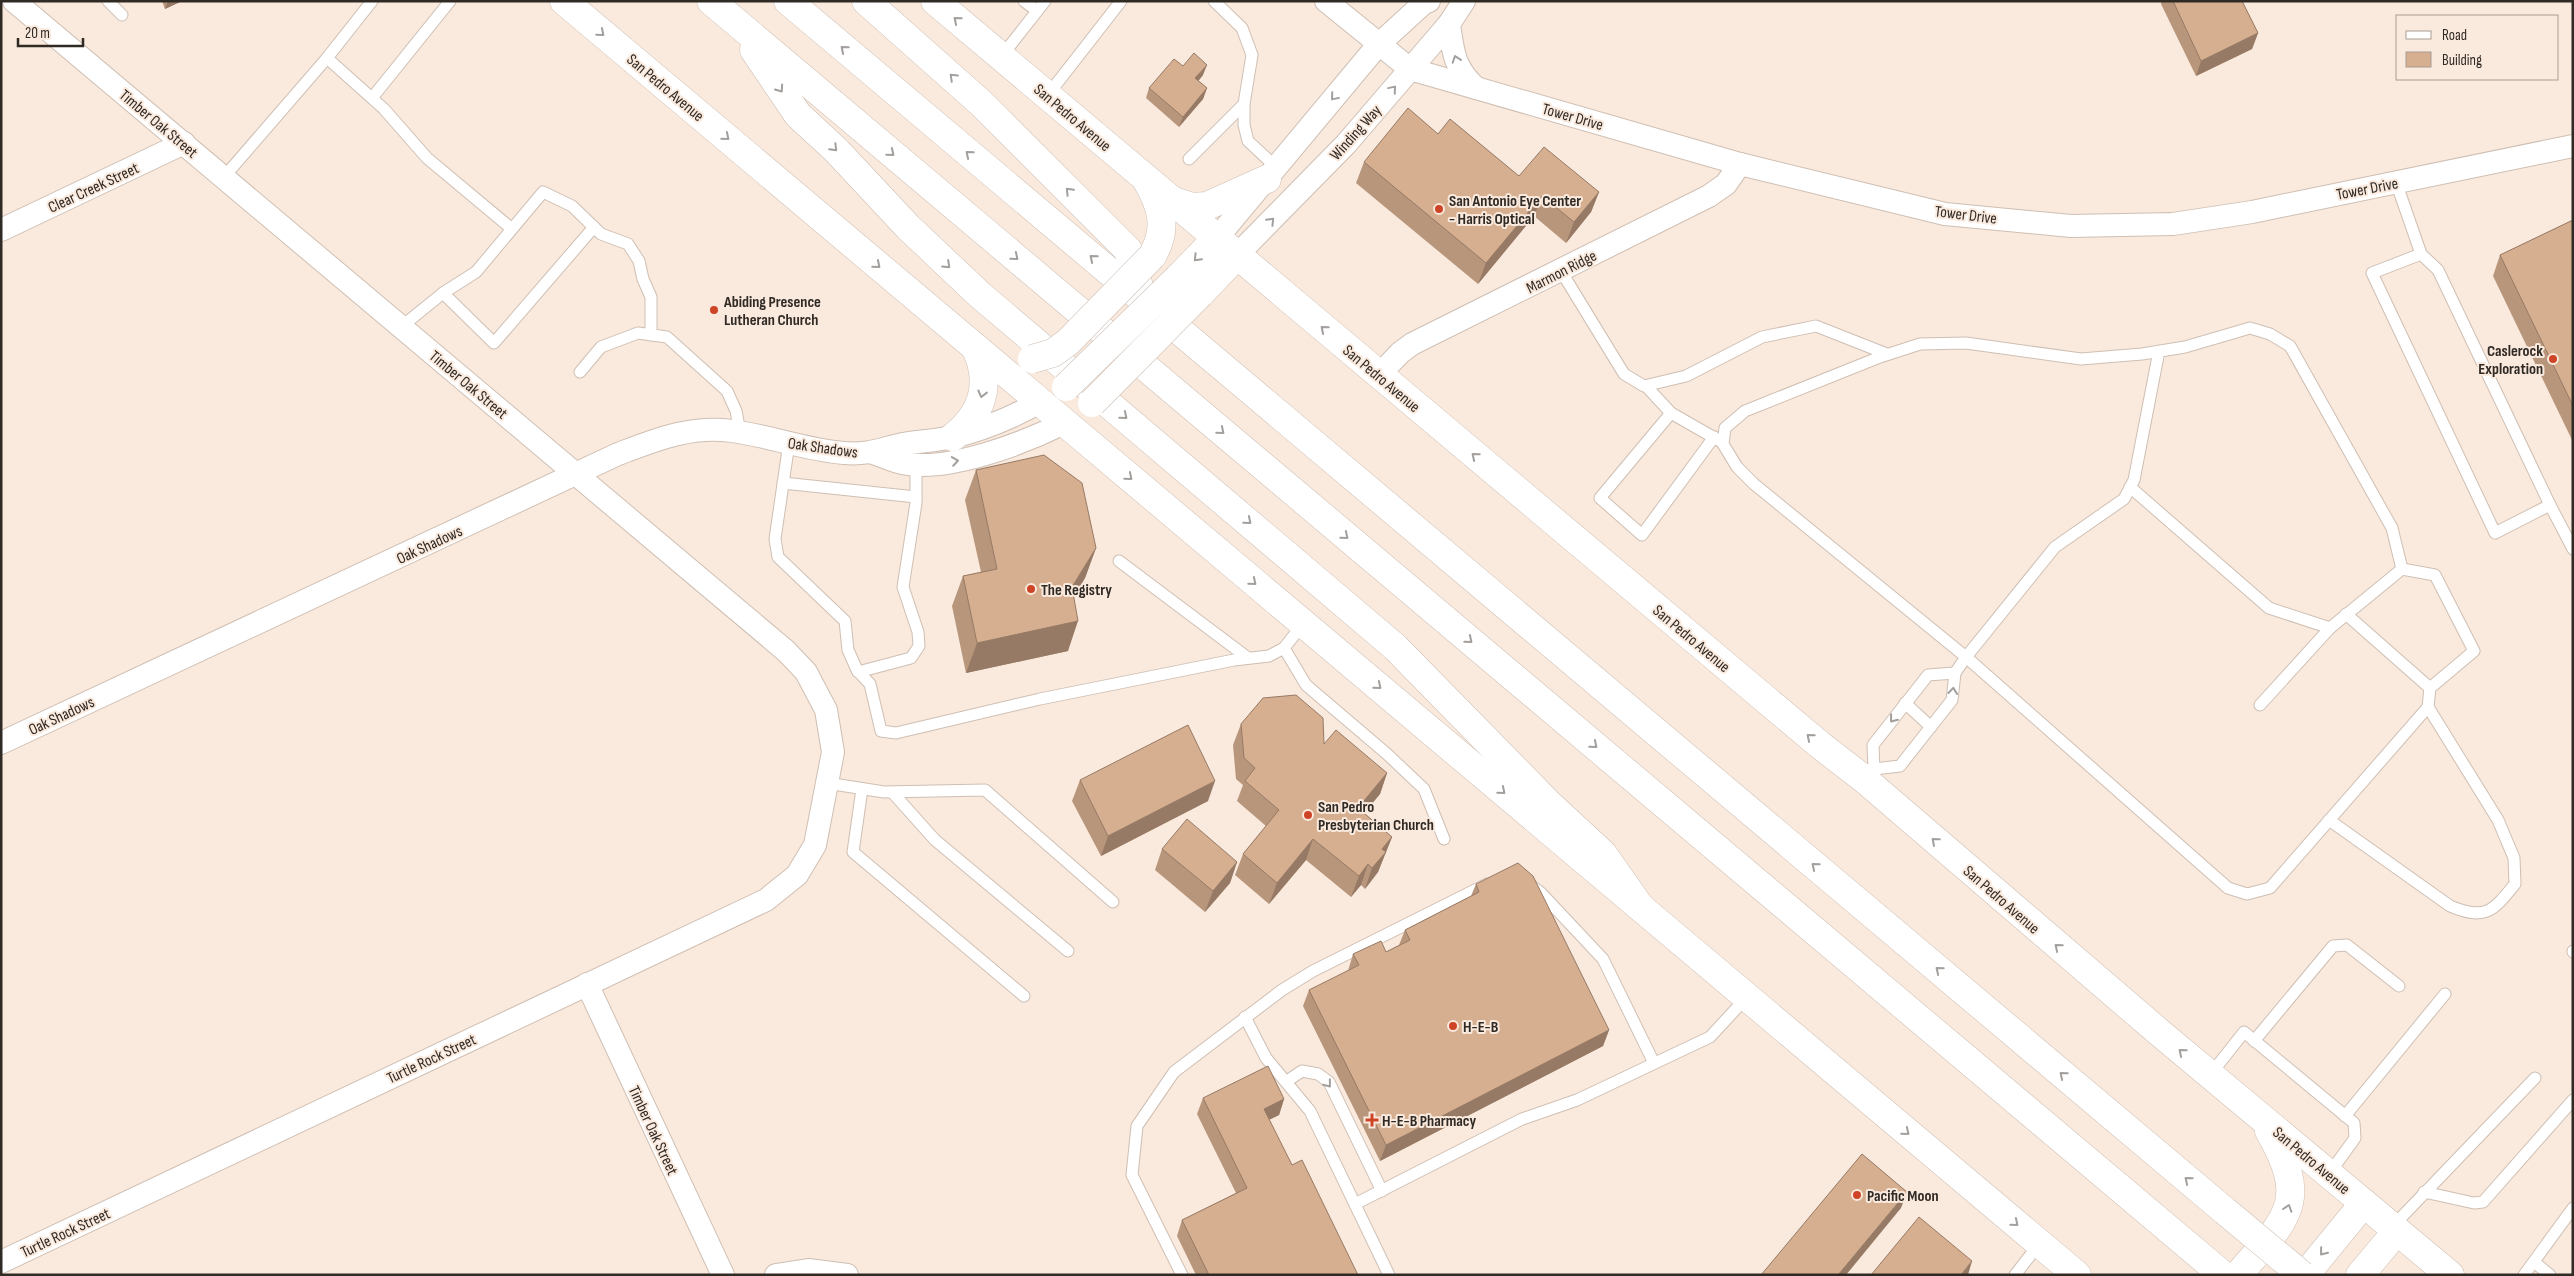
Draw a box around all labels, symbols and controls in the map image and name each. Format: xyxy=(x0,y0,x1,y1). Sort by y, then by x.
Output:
scale bar xyxy=(18,15,82,47)
legend xyxy=(2396,15,2559,80)
one-way arrow xyxy=(954,17,963,25)
text: 20 m xyxy=(25,24,50,43)
text: Road xyxy=(2442,26,2467,45)
one-way arrow xyxy=(595,27,604,35)
one-way arrow xyxy=(841,46,850,55)
street label: San Pedro Avenue xyxy=(623,50,707,126)
text: Building xyxy=(2442,51,2482,70)
one-way arrow xyxy=(1452,55,1462,64)
one-way arrow xyxy=(950,74,959,83)
street label: San Pedro Avenue xyxy=(1030,80,1114,156)
one-way arrow xyxy=(774,83,783,93)
one-way arrow xyxy=(1388,85,1397,94)
street label: Timber Oak Street xyxy=(115,86,201,162)
one-way arrow xyxy=(1331,92,1340,101)
street label: Tower Drive xyxy=(1540,100,1605,135)
street label: Winding Way xyxy=(1326,101,1386,165)
one-way arrow xyxy=(720,132,729,141)
one-way arrow xyxy=(828,143,837,152)
one-way arrow xyxy=(885,147,894,156)
one-way arrow xyxy=(965,150,974,159)
street label: Clear Creek Street xyxy=(45,159,142,218)
street label: Tower Drive xyxy=(2335,174,2400,205)
one-way arrow xyxy=(1066,188,1075,197)
place label: San Antonio Eye Center - Harris Optical xyxy=(1449,192,1581,229)
street label: Tower Drive xyxy=(1934,202,1998,229)
marker: San Antonio Eye Center - Harris Optical xyxy=(1433,203,1445,215)
one-way arrow xyxy=(1265,217,1274,226)
street label: Marmon Ridge xyxy=(1523,247,1600,298)
one-way arrow xyxy=(1009,252,1018,260)
one-way arrow xyxy=(1194,252,1203,261)
one-way arrow xyxy=(1090,256,1099,264)
one-way arrow xyxy=(871,259,880,267)
one-way arrow xyxy=(942,259,951,268)
place label: Abiding Presence Lutheran Church xyxy=(723,293,821,330)
marker: Abiding Presence Lutheran Church xyxy=(708,304,720,316)
one-way arrow xyxy=(1321,325,1330,334)
street label: San Pedro Avenue xyxy=(1339,341,1423,417)
place label: Caslerock Exploration xyxy=(2478,342,2543,379)
street label: Timber Oak Street xyxy=(425,347,511,423)
marker: Caslerock Exploration xyxy=(2547,353,2559,365)
one-way arrow xyxy=(977,390,988,398)
one-way arrow xyxy=(1118,411,1127,420)
one-way arrow xyxy=(1215,425,1224,434)
street label: Oak Shadows xyxy=(787,434,859,463)
one-way arrow xyxy=(1472,453,1481,462)
one-way arrow xyxy=(951,456,959,466)
one-way arrow xyxy=(1123,471,1132,479)
one-way arrow xyxy=(1242,516,1251,525)
street label: Oak Shadows xyxy=(394,522,466,569)
one-way arrow xyxy=(1339,530,1348,538)
one-way arrow xyxy=(1248,576,1257,585)
place label: The Registry xyxy=(1041,581,1112,600)
marker: The Registry xyxy=(1025,583,1037,595)
street label: San Pedro Avenue xyxy=(1649,601,1733,677)
one-way arrow xyxy=(1464,635,1473,644)
one-way arrow xyxy=(1372,681,1381,690)
one-way arrow xyxy=(1947,687,1958,695)
street label: Oak Shadows xyxy=(26,693,98,740)
one-way arrow xyxy=(1890,713,1899,723)
one-way arrow xyxy=(1807,735,1816,743)
one-way arrow xyxy=(1588,739,1597,748)
one-way arrow xyxy=(1496,785,1505,793)
place label: San Pedro Presbyterian Church xyxy=(1318,798,1434,835)
marker: San Pedro Presbyterian Church xyxy=(1302,809,1314,821)
one-way arrow xyxy=(1932,838,1941,847)
one-way arrow xyxy=(1811,862,1820,871)
street label: San Pedro Avenue xyxy=(1959,862,2043,938)
one-way arrow xyxy=(2055,944,2064,953)
one-way arrow xyxy=(1936,968,1945,976)
place label: H-E-B xyxy=(1463,1018,1499,1037)
marker: H-E-B xyxy=(1447,1020,1459,1032)
street label: Turtle Rock Street xyxy=(384,1030,479,1088)
one-way arrow xyxy=(2179,1048,2188,1057)
one-way arrow xyxy=(2060,1072,2069,1081)
one-way arrow xyxy=(1322,1078,1330,1087)
street label: Timber Oak Street xyxy=(624,1083,682,1178)
place label: H-E-B Pharmacy xyxy=(1382,1112,1477,1131)
marker: H-E-B Pharmacy xyxy=(1366,1114,1378,1126)
street label: San Pedro Avenue xyxy=(2269,1123,2353,1199)
one-way arrow xyxy=(1900,1126,1909,1134)
one-way arrow xyxy=(2184,1176,2193,1185)
place label: Pacific Moon xyxy=(1867,1187,1939,1206)
marker: Pacific Moon xyxy=(1851,1189,1863,1201)
street label: Turtle Rock Street xyxy=(18,1204,113,1262)
one-way arrow xyxy=(2282,1204,2292,1213)
one-way arrow xyxy=(2009,1217,2018,1226)
one-way arrow xyxy=(2320,1247,2329,1256)

